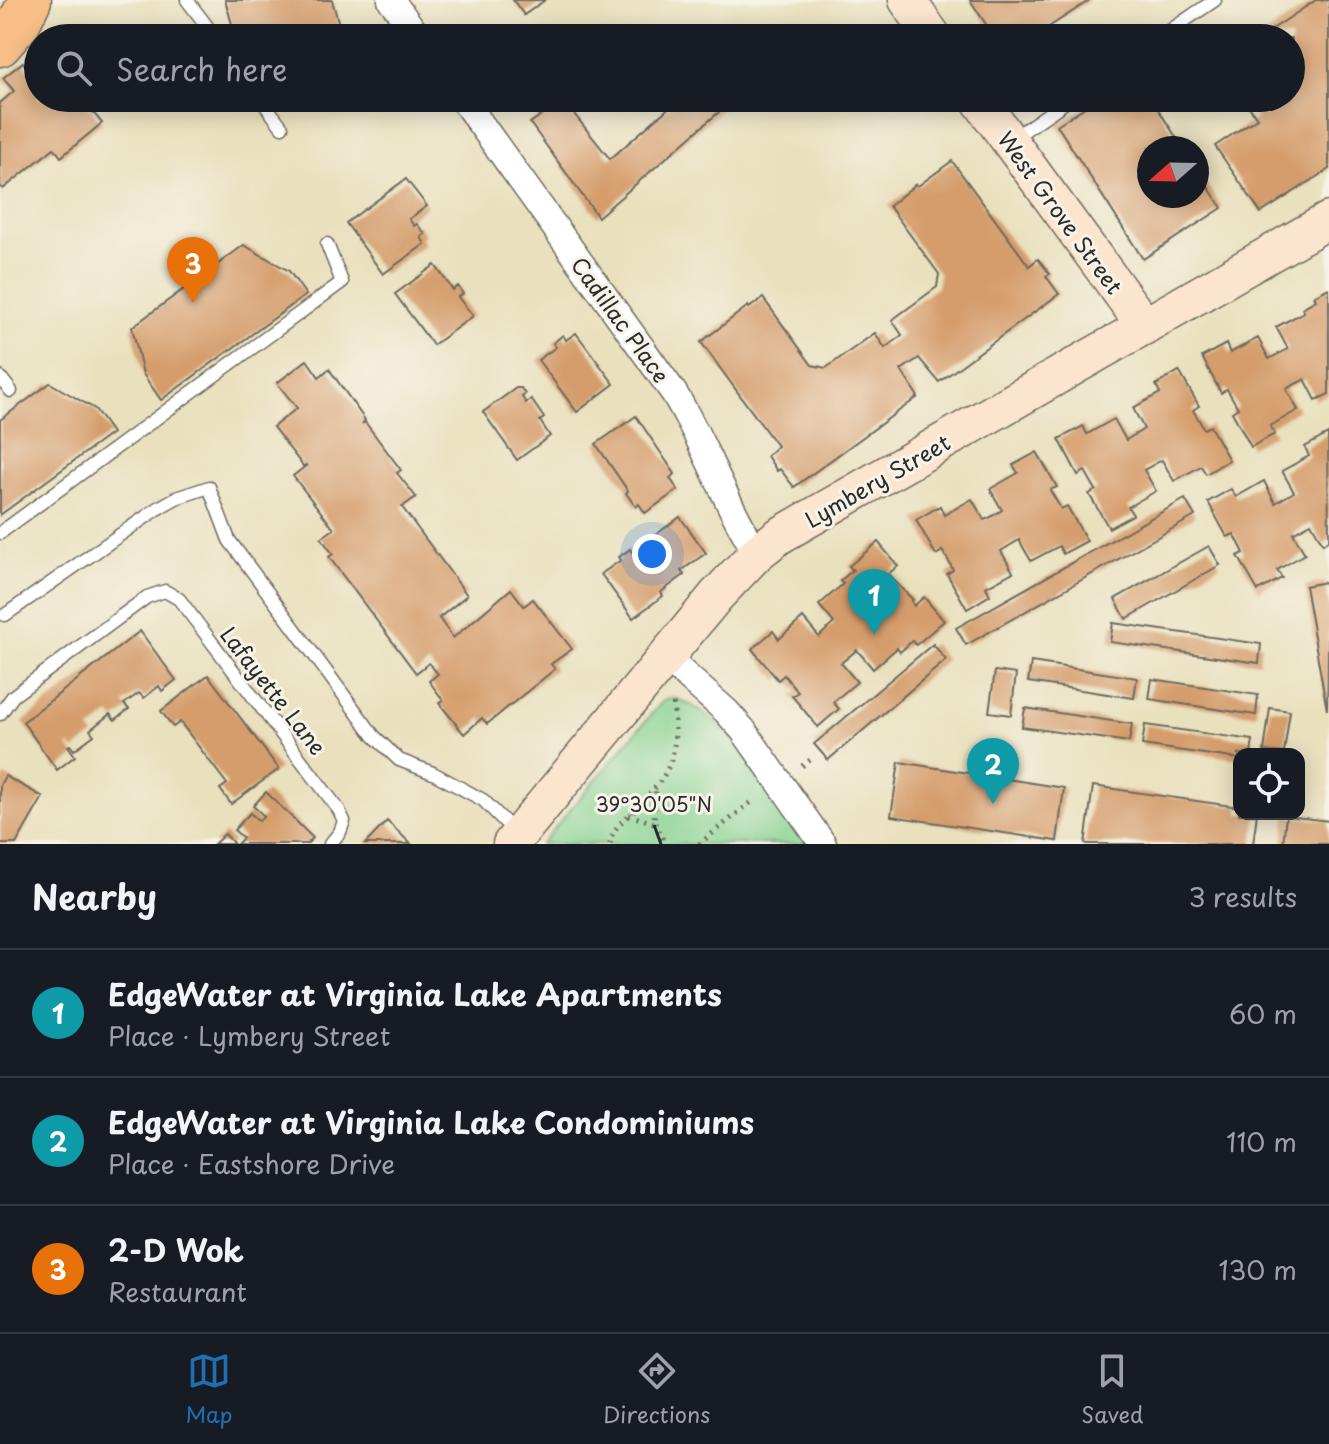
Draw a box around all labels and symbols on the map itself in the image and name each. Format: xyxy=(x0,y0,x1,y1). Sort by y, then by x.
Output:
street label: West Grove Street xyxy=(991,124,1131,300)
north arrow xyxy=(1137,136,1209,208)
pin: 3 xyxy=(167,237,219,303)
street label: Cadillac Place xyxy=(564,249,678,389)
street label: Lymbery Street xyxy=(798,425,956,535)
your location xyxy=(632,534,672,574)
pin: 1 xyxy=(848,569,900,635)
street label: Lafayette Lane xyxy=(213,619,335,761)
pin: 2 xyxy=(967,738,1019,804)
text: 39°30'05"N xyxy=(596,789,712,819)

